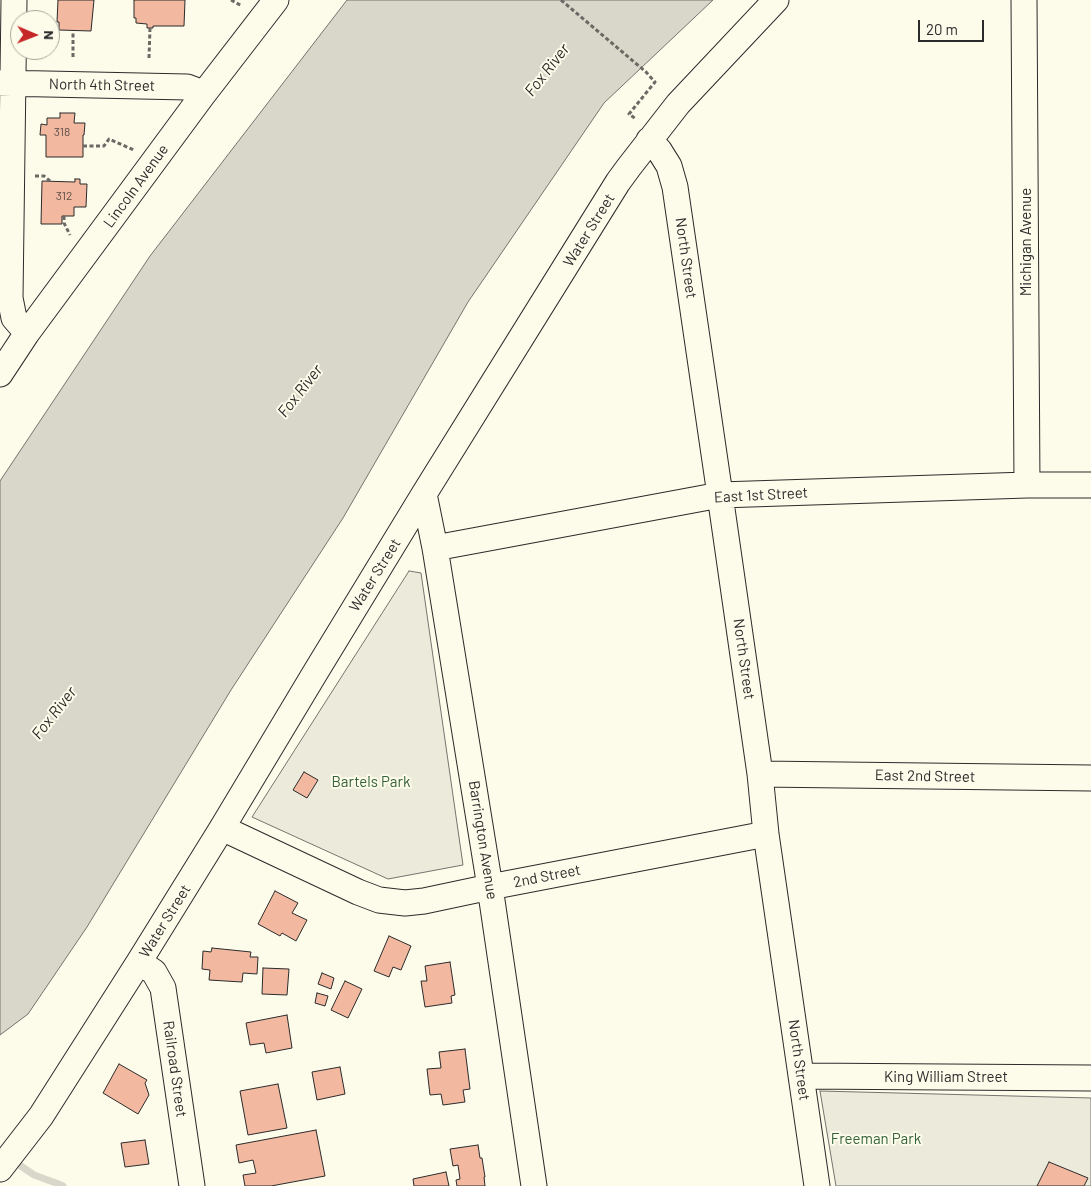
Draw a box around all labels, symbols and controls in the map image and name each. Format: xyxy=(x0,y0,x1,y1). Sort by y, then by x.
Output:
north arrow xyxy=(10,10,60,60)
scale bar xyxy=(921,10,987,42)
text: 20 m xyxy=(926,20,958,38)
text: N xyxy=(41,30,58,40)
water label: Fox River xyxy=(521,40,573,100)
street label: North 4th Street xyxy=(49,75,155,95)
house number: 318 xyxy=(54,125,70,139)
street label: Lincoln Avenue xyxy=(100,141,172,231)
street label: Michigan Avenue xyxy=(1017,188,1035,296)
house number: 312 xyxy=(56,189,72,203)
street label: Water Street xyxy=(559,190,619,270)
street label: North Street xyxy=(671,216,701,300)
water label: Fox River xyxy=(274,361,326,421)
street label: East 1st Street xyxy=(713,484,809,506)
street label: Water Street xyxy=(345,535,405,615)
street label: North Street xyxy=(729,617,759,701)
water label: Fox River xyxy=(28,683,80,743)
street label: East 2nd Street xyxy=(875,766,975,786)
park label: Bartels Park xyxy=(331,773,411,791)
street label: Barrington Avenue xyxy=(465,779,501,901)
street label: 2nd Street xyxy=(512,861,582,891)
street label: Water Street xyxy=(135,881,195,961)
street label: North Street xyxy=(784,1018,814,1102)
street label: Railroad Street xyxy=(159,1019,191,1119)
street label: King William Street xyxy=(884,1068,1008,1086)
park label: Freeman Park xyxy=(831,1130,921,1148)

